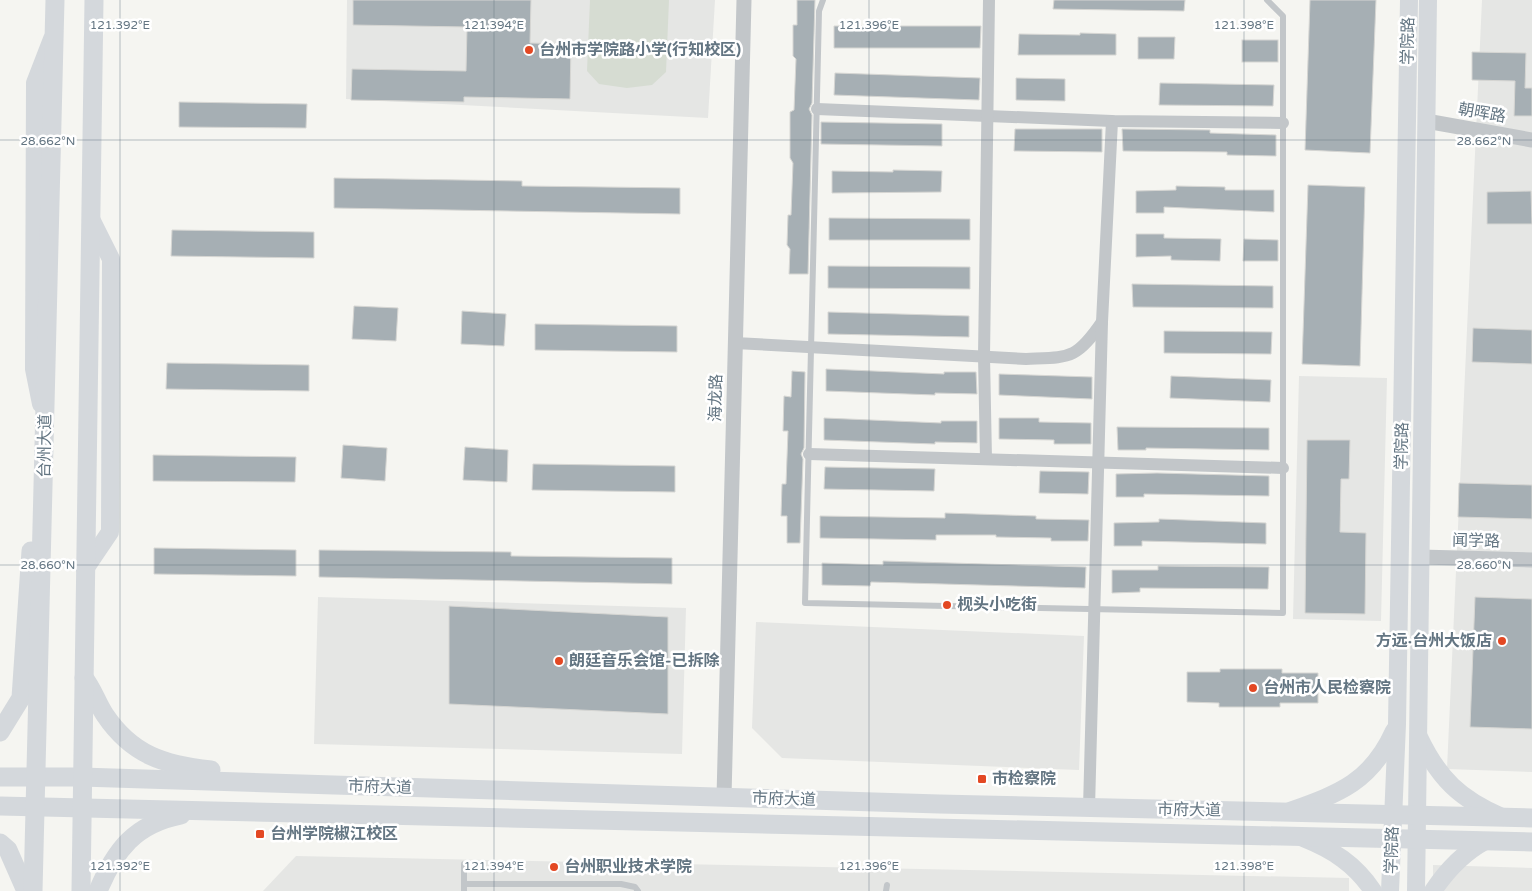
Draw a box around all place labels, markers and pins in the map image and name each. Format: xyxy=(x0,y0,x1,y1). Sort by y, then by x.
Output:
place label: 台州市学院路小学(行知校区) xyxy=(539,40,741,60)
marker: 台州市学院路小学(行知校区) xyxy=(523,44,535,56)
place label: 枧头小吃街 xyxy=(957,595,1037,615)
marker: 枧头小吃街 xyxy=(941,599,953,611)
place label: 方远·台州大饭店 xyxy=(1376,631,1492,651)
marker: 方远·台州大饭店 xyxy=(1496,635,1508,647)
place label: 朗廷音乐会馆-已拆除 xyxy=(569,651,720,671)
marker: 朗廷音乐会馆-已拆除 xyxy=(553,655,565,667)
place label: 台州市人民检察院 xyxy=(1263,678,1391,698)
marker: 台州市人民检察院 xyxy=(1247,682,1259,694)
place label: 市检察院 xyxy=(992,769,1056,789)
marker: 市检察院 xyxy=(976,773,988,785)
place label: 台州学院椒江校区 xyxy=(270,824,398,844)
marker: 台州学院椒江校区 xyxy=(254,828,266,840)
place label: 台州职业技术学院 xyxy=(564,857,692,877)
marker: 台州职业技术学院 xyxy=(548,861,560,873)

